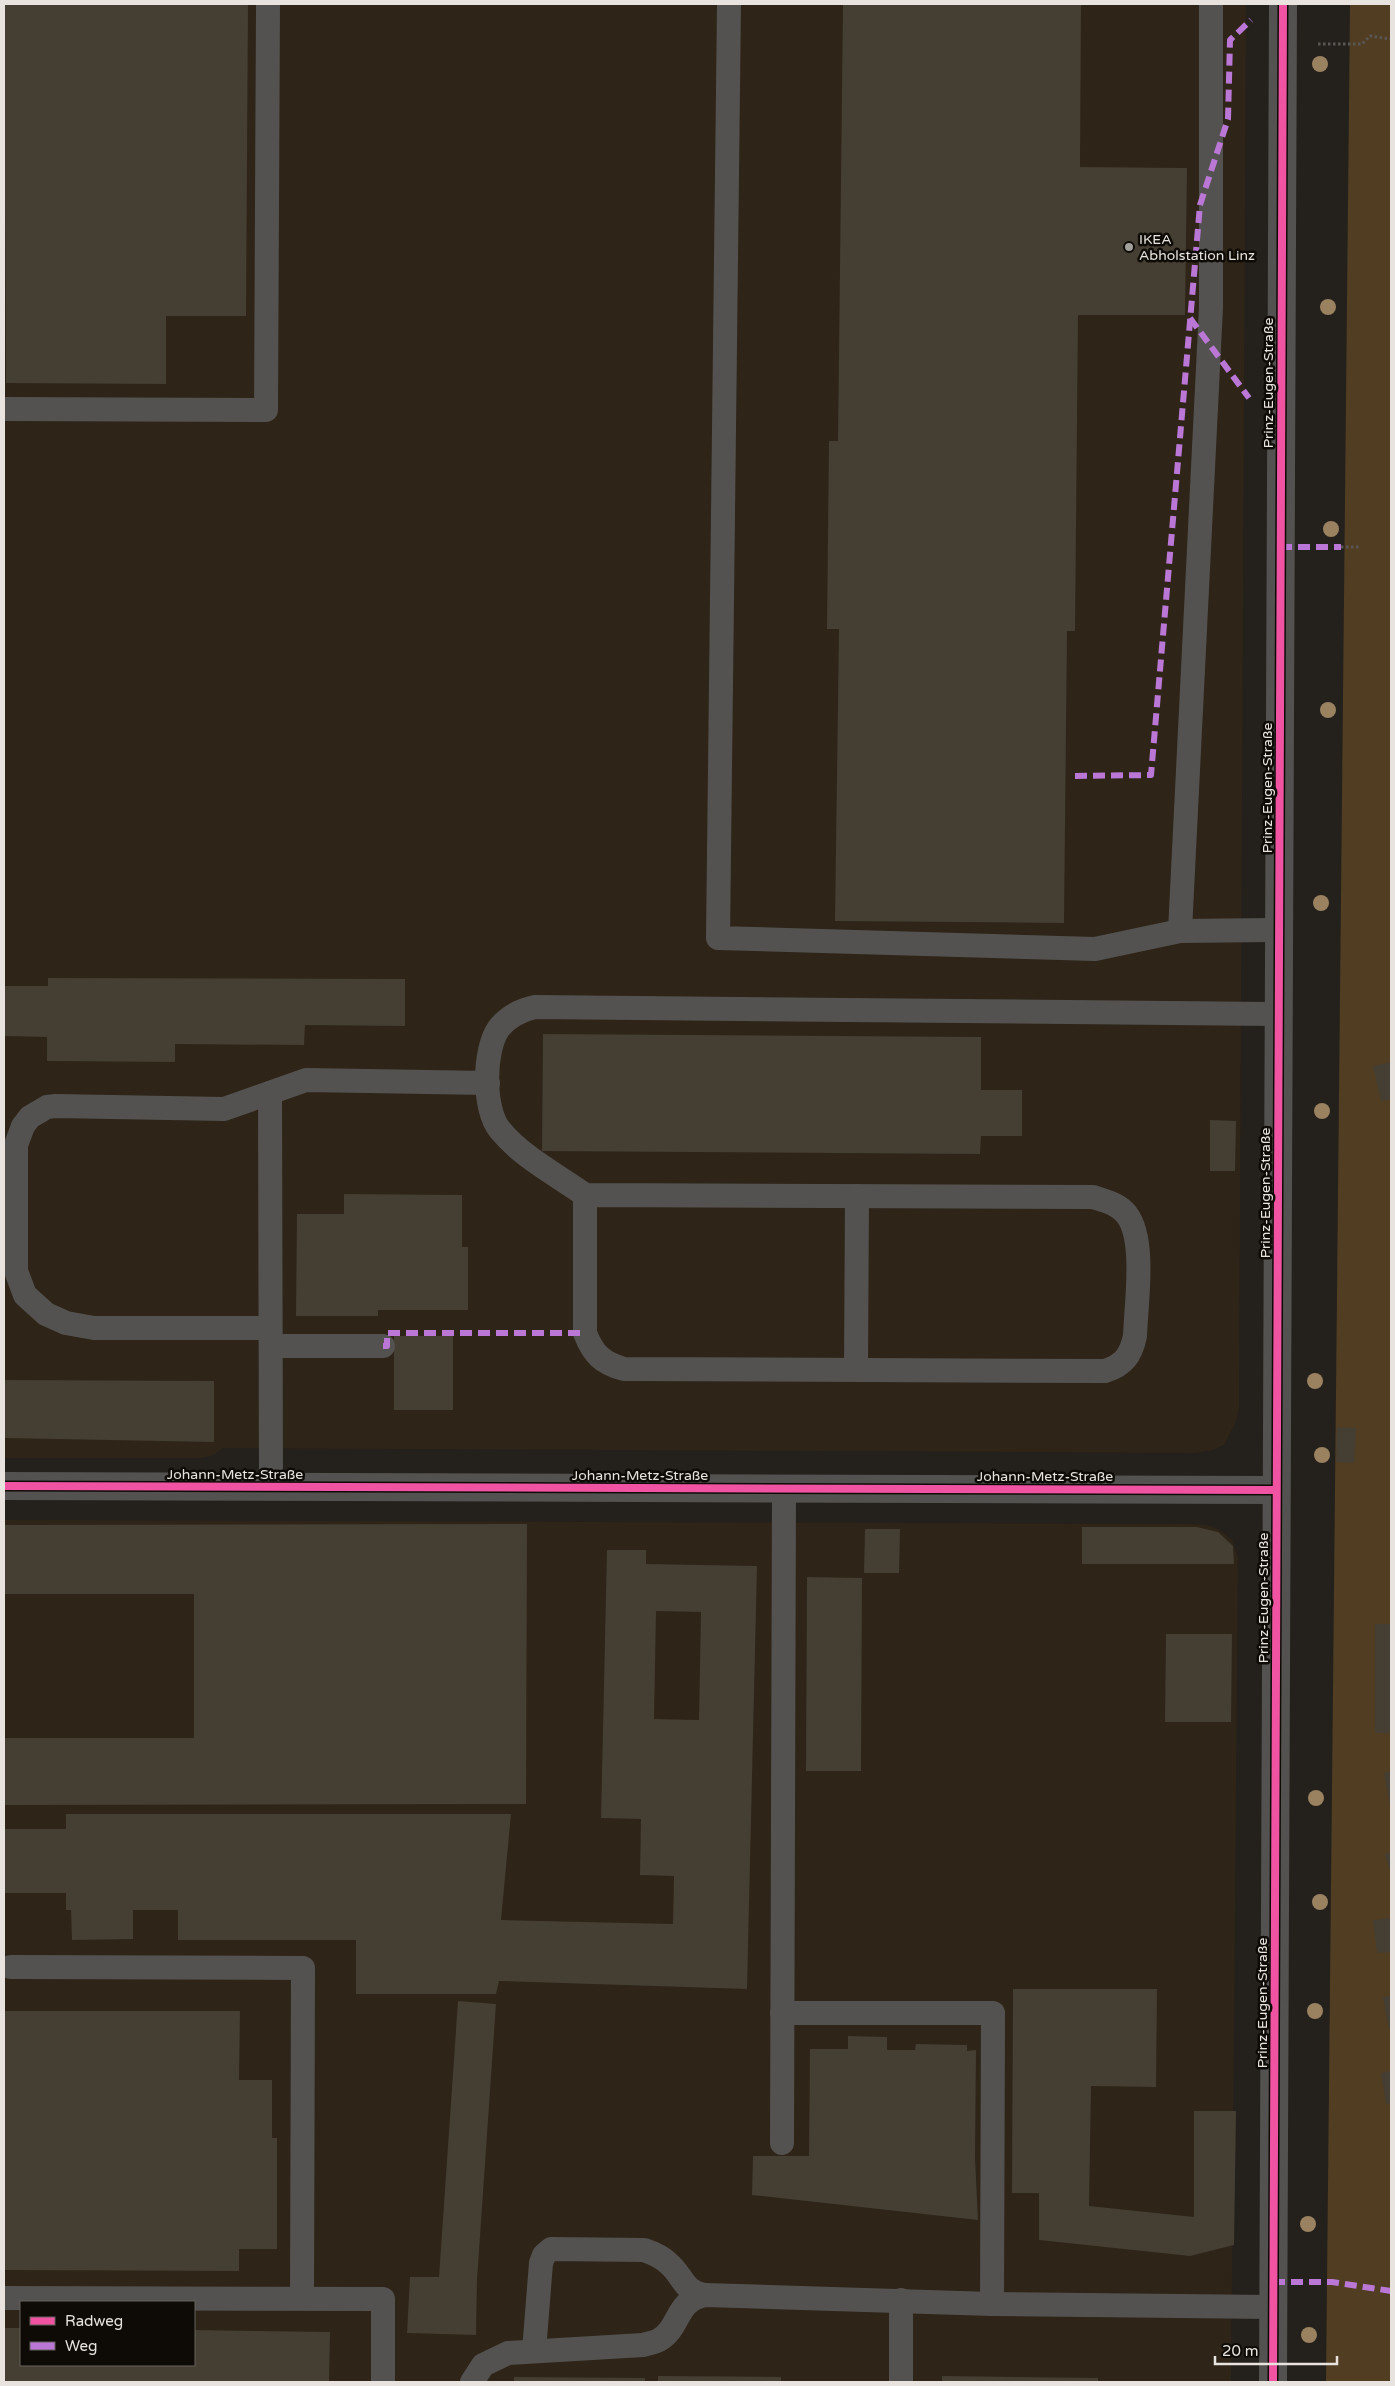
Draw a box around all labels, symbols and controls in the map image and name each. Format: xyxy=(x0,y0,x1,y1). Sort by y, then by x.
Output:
place label: IKEA Abholstation Linz xyxy=(1139,231,1255,264)
marker: IKEA Abholstation Linz xyxy=(1123,241,1135,253)
street label: Prinz-Eugen-Straße xyxy=(1260,318,1277,448)
street label: Prinz-Eugen-Straße xyxy=(1259,723,1276,853)
street label: Prinz-Eugen-Straße xyxy=(1257,1128,1274,1258)
street label: Johann-Metz-Straße xyxy=(167,1466,303,1483)
street label: Johann-Metz-Straße xyxy=(572,1467,708,1484)
street label: Johann-Metz-Straße xyxy=(977,1468,1113,1485)
street label: Prinz-Eugen-Straße xyxy=(1255,1533,1272,1663)
street label: Prinz-Eugen-Straße xyxy=(1254,1938,1271,2068)
legend xyxy=(20,2301,195,2366)
text: Radweg xyxy=(65,2312,123,2330)
scale bar xyxy=(1215,2334,1338,2366)
text: Weg xyxy=(65,2337,97,2355)
text: 20 m xyxy=(1222,2342,1259,2360)

